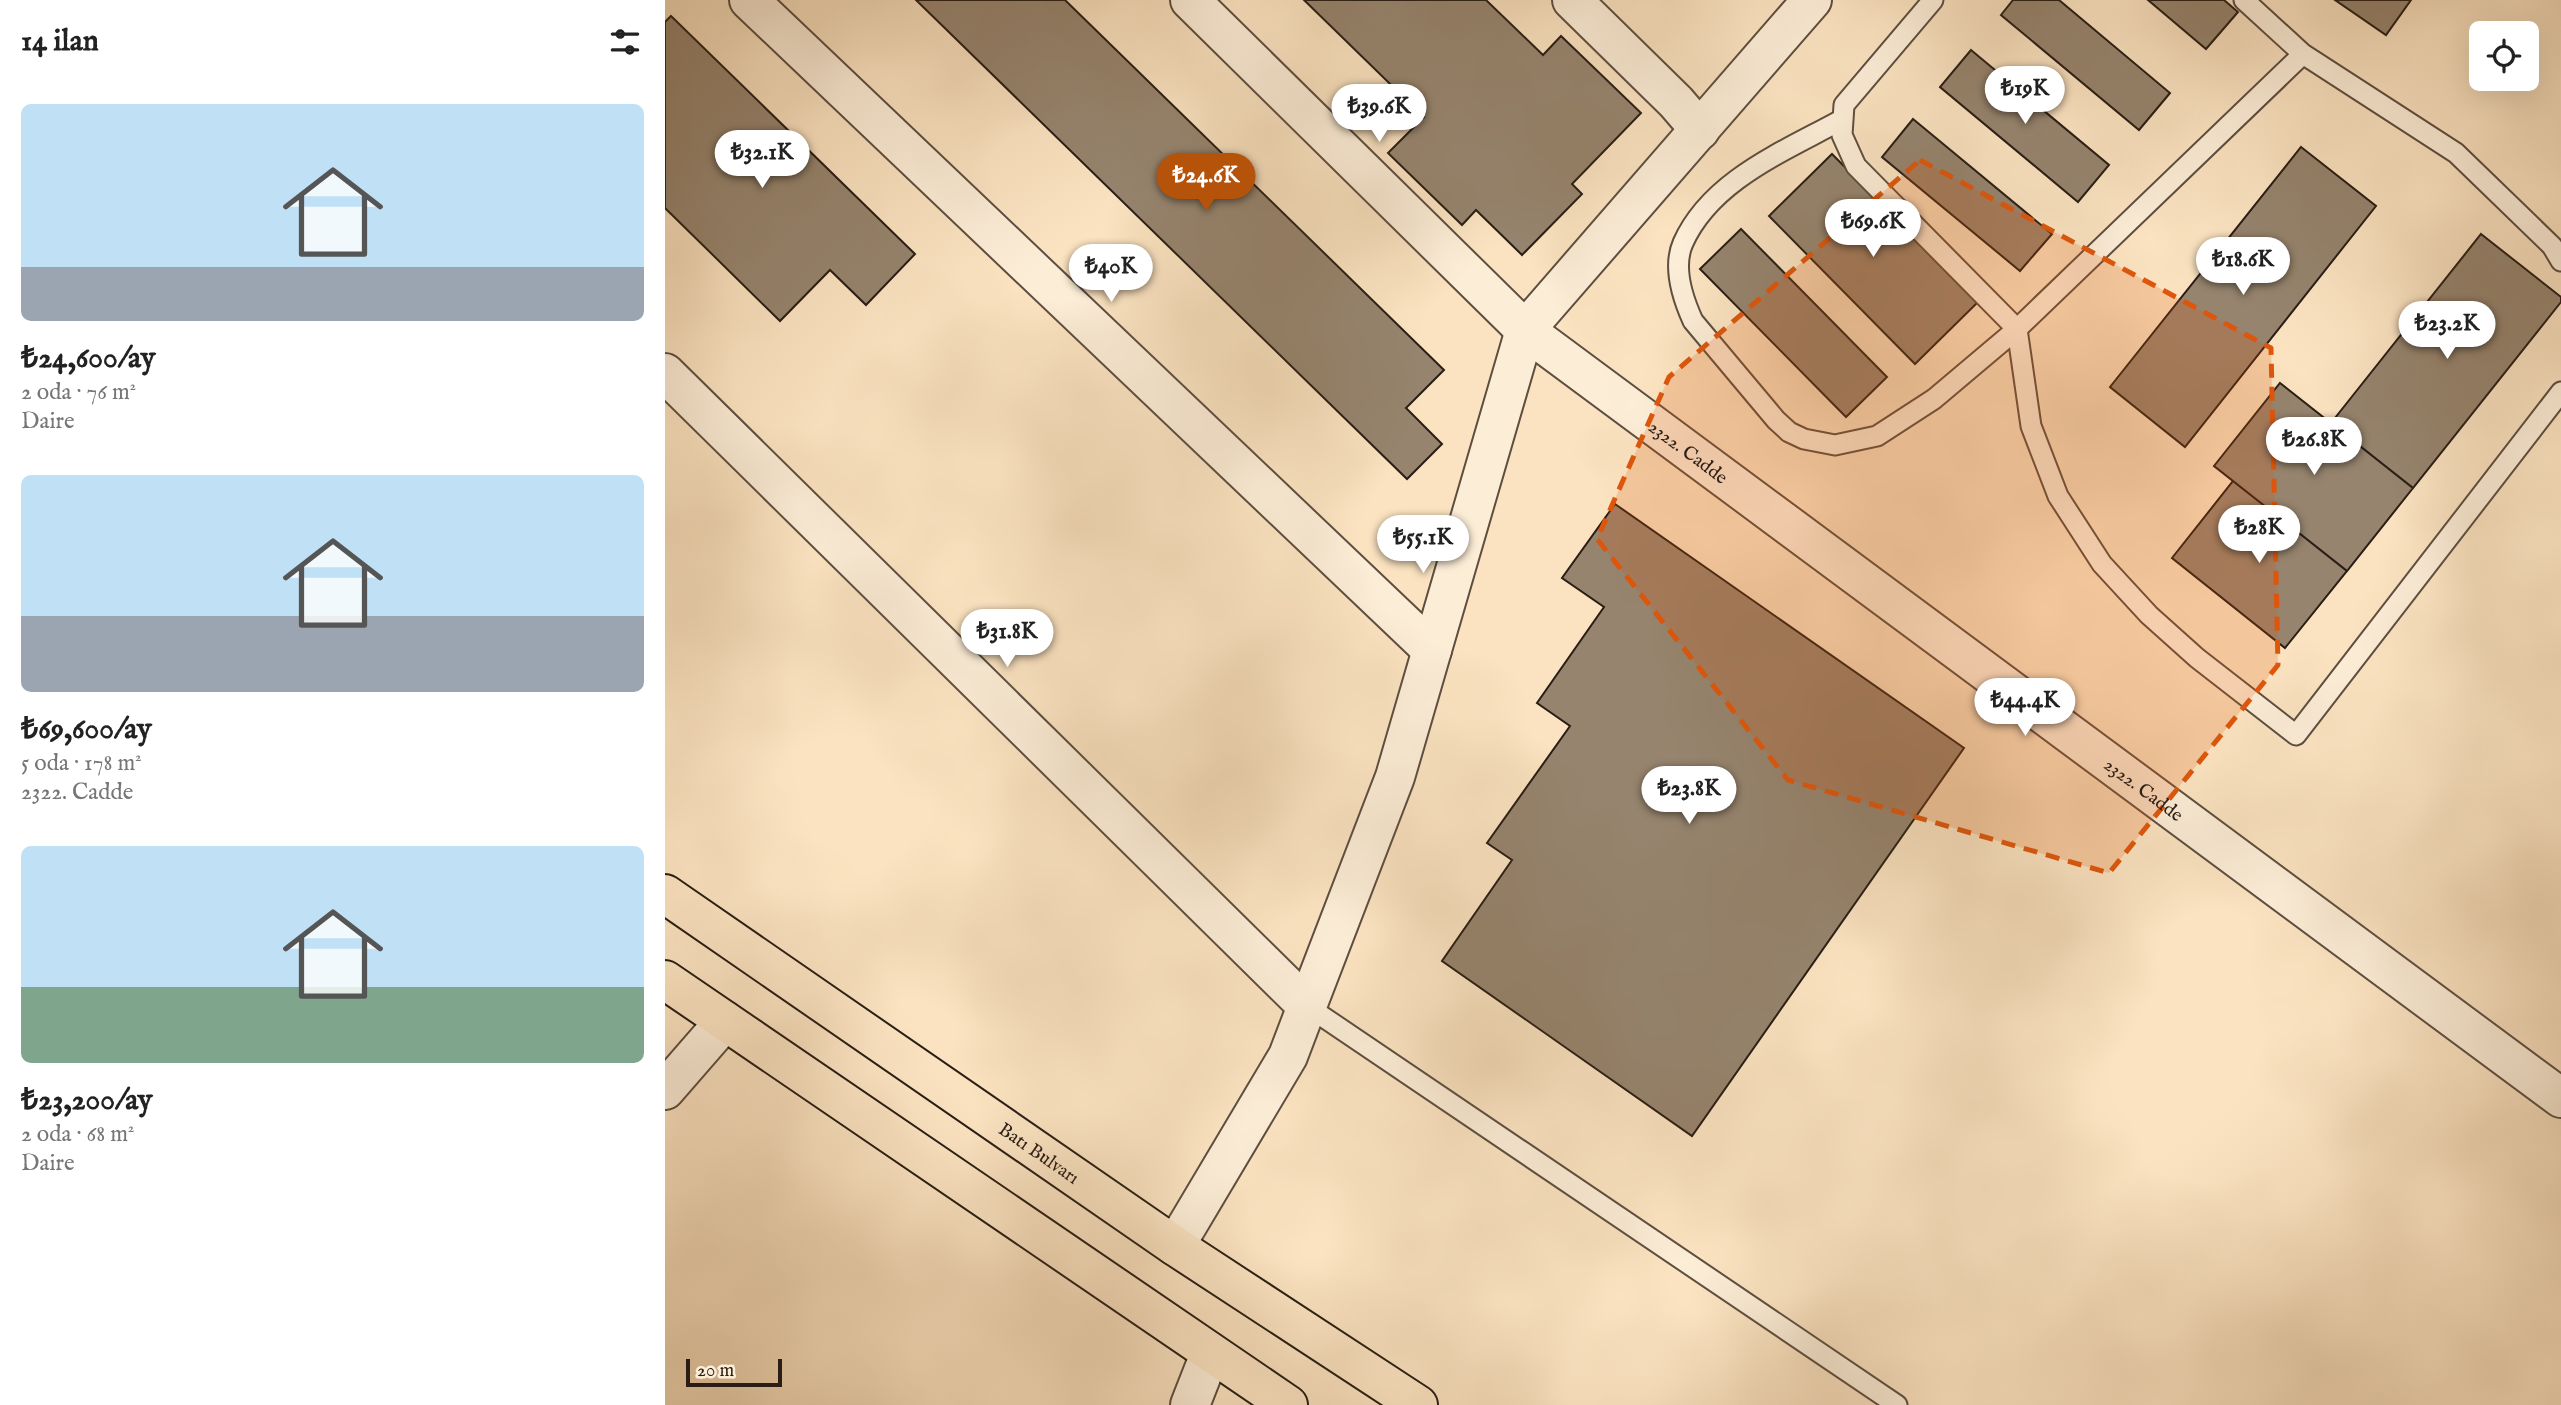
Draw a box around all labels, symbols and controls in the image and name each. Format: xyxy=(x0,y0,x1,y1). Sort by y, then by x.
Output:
map controls xyxy=(2469,21,2539,91)
button: locate xyxy=(2469,21,2539,91)
text: 14 ilan xyxy=(21,23,99,61)
icon: filters xyxy=(606,23,644,61)
pin: ₺19K xyxy=(1984,66,2066,126)
text: ₺19K xyxy=(2001,74,2049,103)
pin: ₺39.6K xyxy=(1322,85,1436,144)
text: ₺39.6K xyxy=(1347,92,1411,121)
pin: ₺32.1K xyxy=(705,130,819,190)
text: ₺32.1K xyxy=(731,138,793,167)
icon: home xyxy=(270,149,396,275)
pin: ₺24.6K xyxy=(1149,154,1263,213)
text: ₺24.6K xyxy=(1172,161,1240,190)
pin: ₺69.6K xyxy=(1816,200,1930,259)
text: ₺69.6K xyxy=(1841,207,1905,236)
pin: ₺18.6K xyxy=(2186,238,2300,297)
pin: ₺40K xyxy=(1070,244,1152,304)
text: ₺18.6K xyxy=(2212,245,2274,274)
text: ₺40K xyxy=(1085,252,1137,281)
pin: ₺23.2K xyxy=(2390,302,2504,361)
text: ₺23.2K xyxy=(2415,309,2479,338)
text: ₺24,600/ay xyxy=(21,340,156,378)
text: 2 oda · 76 m² xyxy=(21,378,136,407)
text: Daire xyxy=(21,407,75,436)
street label: 2322. Cadde xyxy=(1643,416,1732,490)
pin: ₺26.8K xyxy=(2257,418,2371,477)
text: ₺26.8K xyxy=(2282,425,2346,454)
pin: ₺28K xyxy=(2218,505,2300,565)
text: ₺28K xyxy=(2234,513,2284,542)
pin: ₺55.1K xyxy=(1366,516,1480,575)
icon: home xyxy=(270,520,396,646)
text: ₺55.1K xyxy=(1393,523,1453,552)
pin: ₺31.8K xyxy=(950,610,1064,669)
text: ₺31.8K xyxy=(977,617,1037,646)
pin: ₺44.4K xyxy=(1968,678,2082,738)
text: ₺44.4K xyxy=(1990,686,2060,715)
text: ₺69,600/ay xyxy=(21,711,152,749)
text: 5 oda · 178 m² xyxy=(21,749,142,778)
street label: 2322. Cadde xyxy=(2099,753,2188,828)
pin: ₺23.8K xyxy=(1632,766,1746,826)
text: ₺23.8K xyxy=(1657,774,1721,803)
text: 2322. Cadde xyxy=(21,778,133,807)
icon: home xyxy=(270,891,396,1017)
text: ₺23,200/ay xyxy=(21,1082,153,1120)
street label: Batı Bulvarı xyxy=(993,1118,1083,1190)
text: 2 oda · 68 m² xyxy=(21,1120,134,1149)
text: Daire xyxy=(21,1149,75,1178)
scale bar xyxy=(686,1356,782,1388)
text: 20 m xyxy=(697,1359,734,1383)

